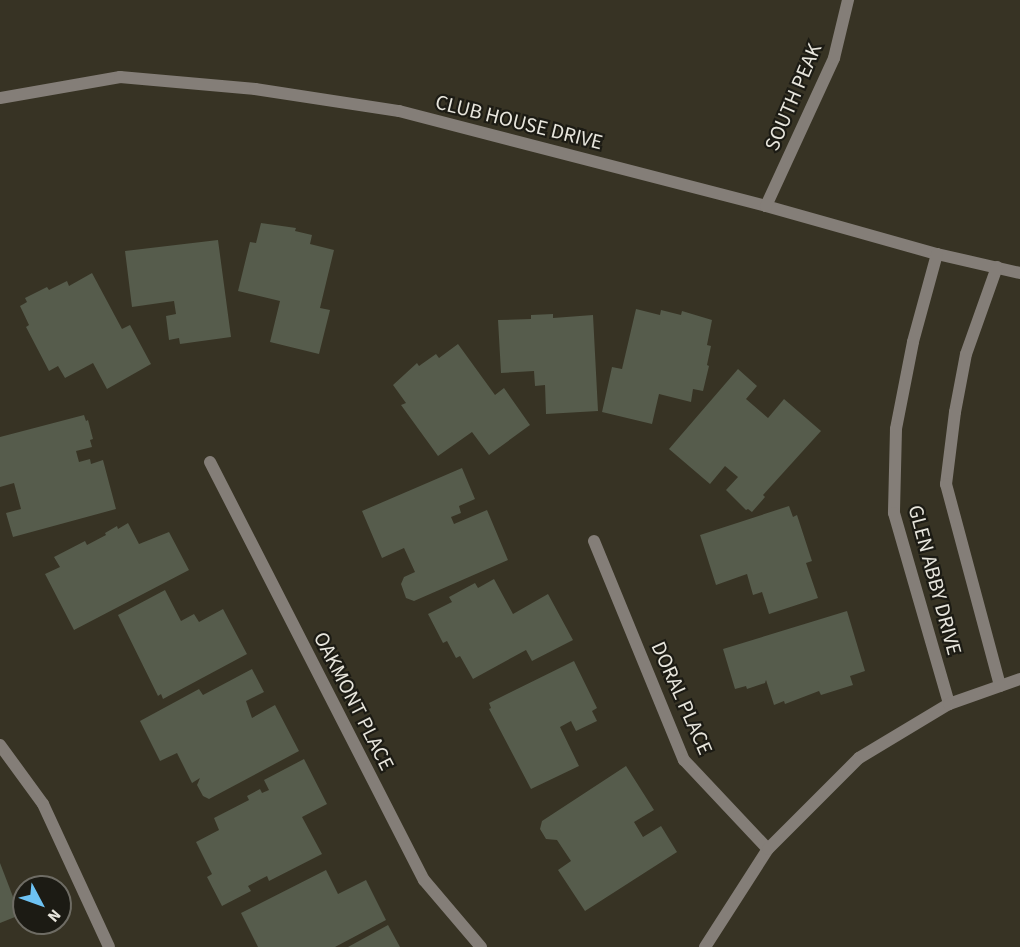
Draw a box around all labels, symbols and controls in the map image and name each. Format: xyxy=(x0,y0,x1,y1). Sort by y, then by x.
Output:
street label: SOUTH PEAK xyxy=(759,39,827,155)
street label: CLUB HOUSE DRIVE xyxy=(433,89,605,155)
street label: GLEN ABBY DRIVE xyxy=(903,502,967,658)
street label: OAKMONT PLACE xyxy=(308,628,400,774)
street label: DORAL PLACE xyxy=(646,638,718,758)
north arrow xyxy=(12,875,72,935)
text: N xyxy=(42,904,66,927)

